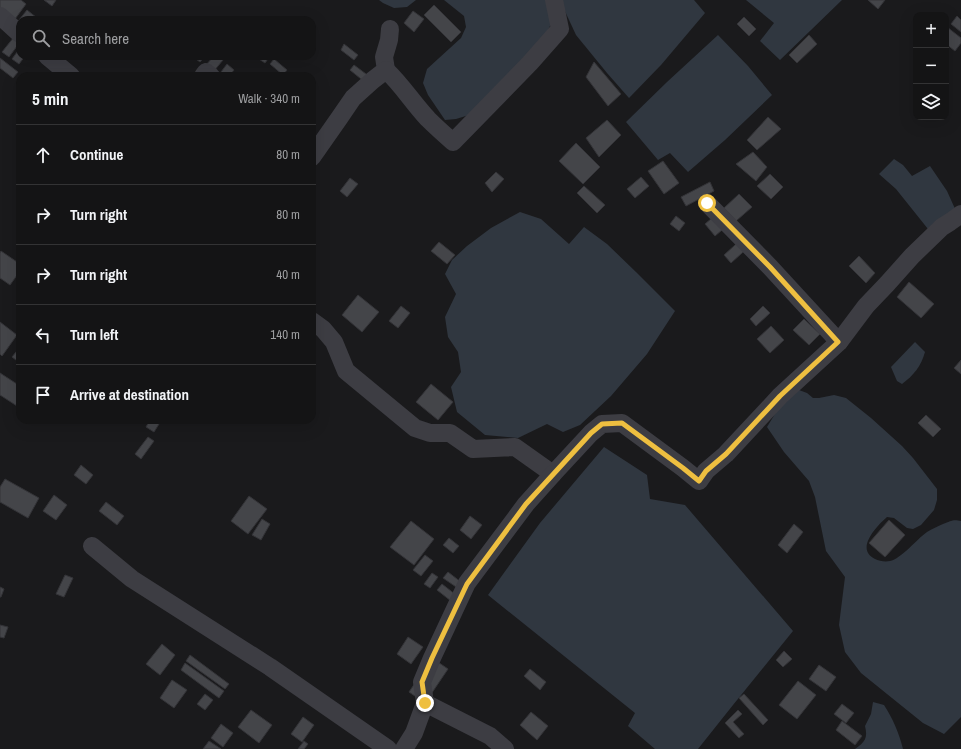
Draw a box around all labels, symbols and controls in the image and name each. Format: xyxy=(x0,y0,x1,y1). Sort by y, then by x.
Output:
map controls xyxy=(913,12,949,120)
button: + xyxy=(913,12,949,48)
search box xyxy=(16,16,316,60)
icon: search xyxy=(30,27,52,49)
text: Search here xyxy=(62,28,129,49)
button: − xyxy=(913,48,949,84)
button: layers xyxy=(913,84,949,120)
text: 5 min xyxy=(32,87,68,110)
text: Walk · 340 m xyxy=(238,90,300,107)
icon: ahead xyxy=(32,144,54,166)
text: Continue xyxy=(70,144,123,165)
text: 80 m xyxy=(276,146,300,163)
route start xyxy=(698,194,716,212)
icon: right xyxy=(32,204,54,226)
text: Turn right xyxy=(70,204,127,225)
text: 80 m xyxy=(276,206,300,223)
icon: right xyxy=(32,264,54,286)
text: Turn right xyxy=(70,264,127,285)
text: 40 m xyxy=(276,266,300,283)
icon: left xyxy=(32,324,54,346)
text: Turn left xyxy=(70,324,118,345)
text: 140 m xyxy=(270,326,300,343)
icon: arrive xyxy=(32,384,54,406)
text: Arrive at destination xyxy=(70,384,189,405)
route end xyxy=(416,694,434,712)

